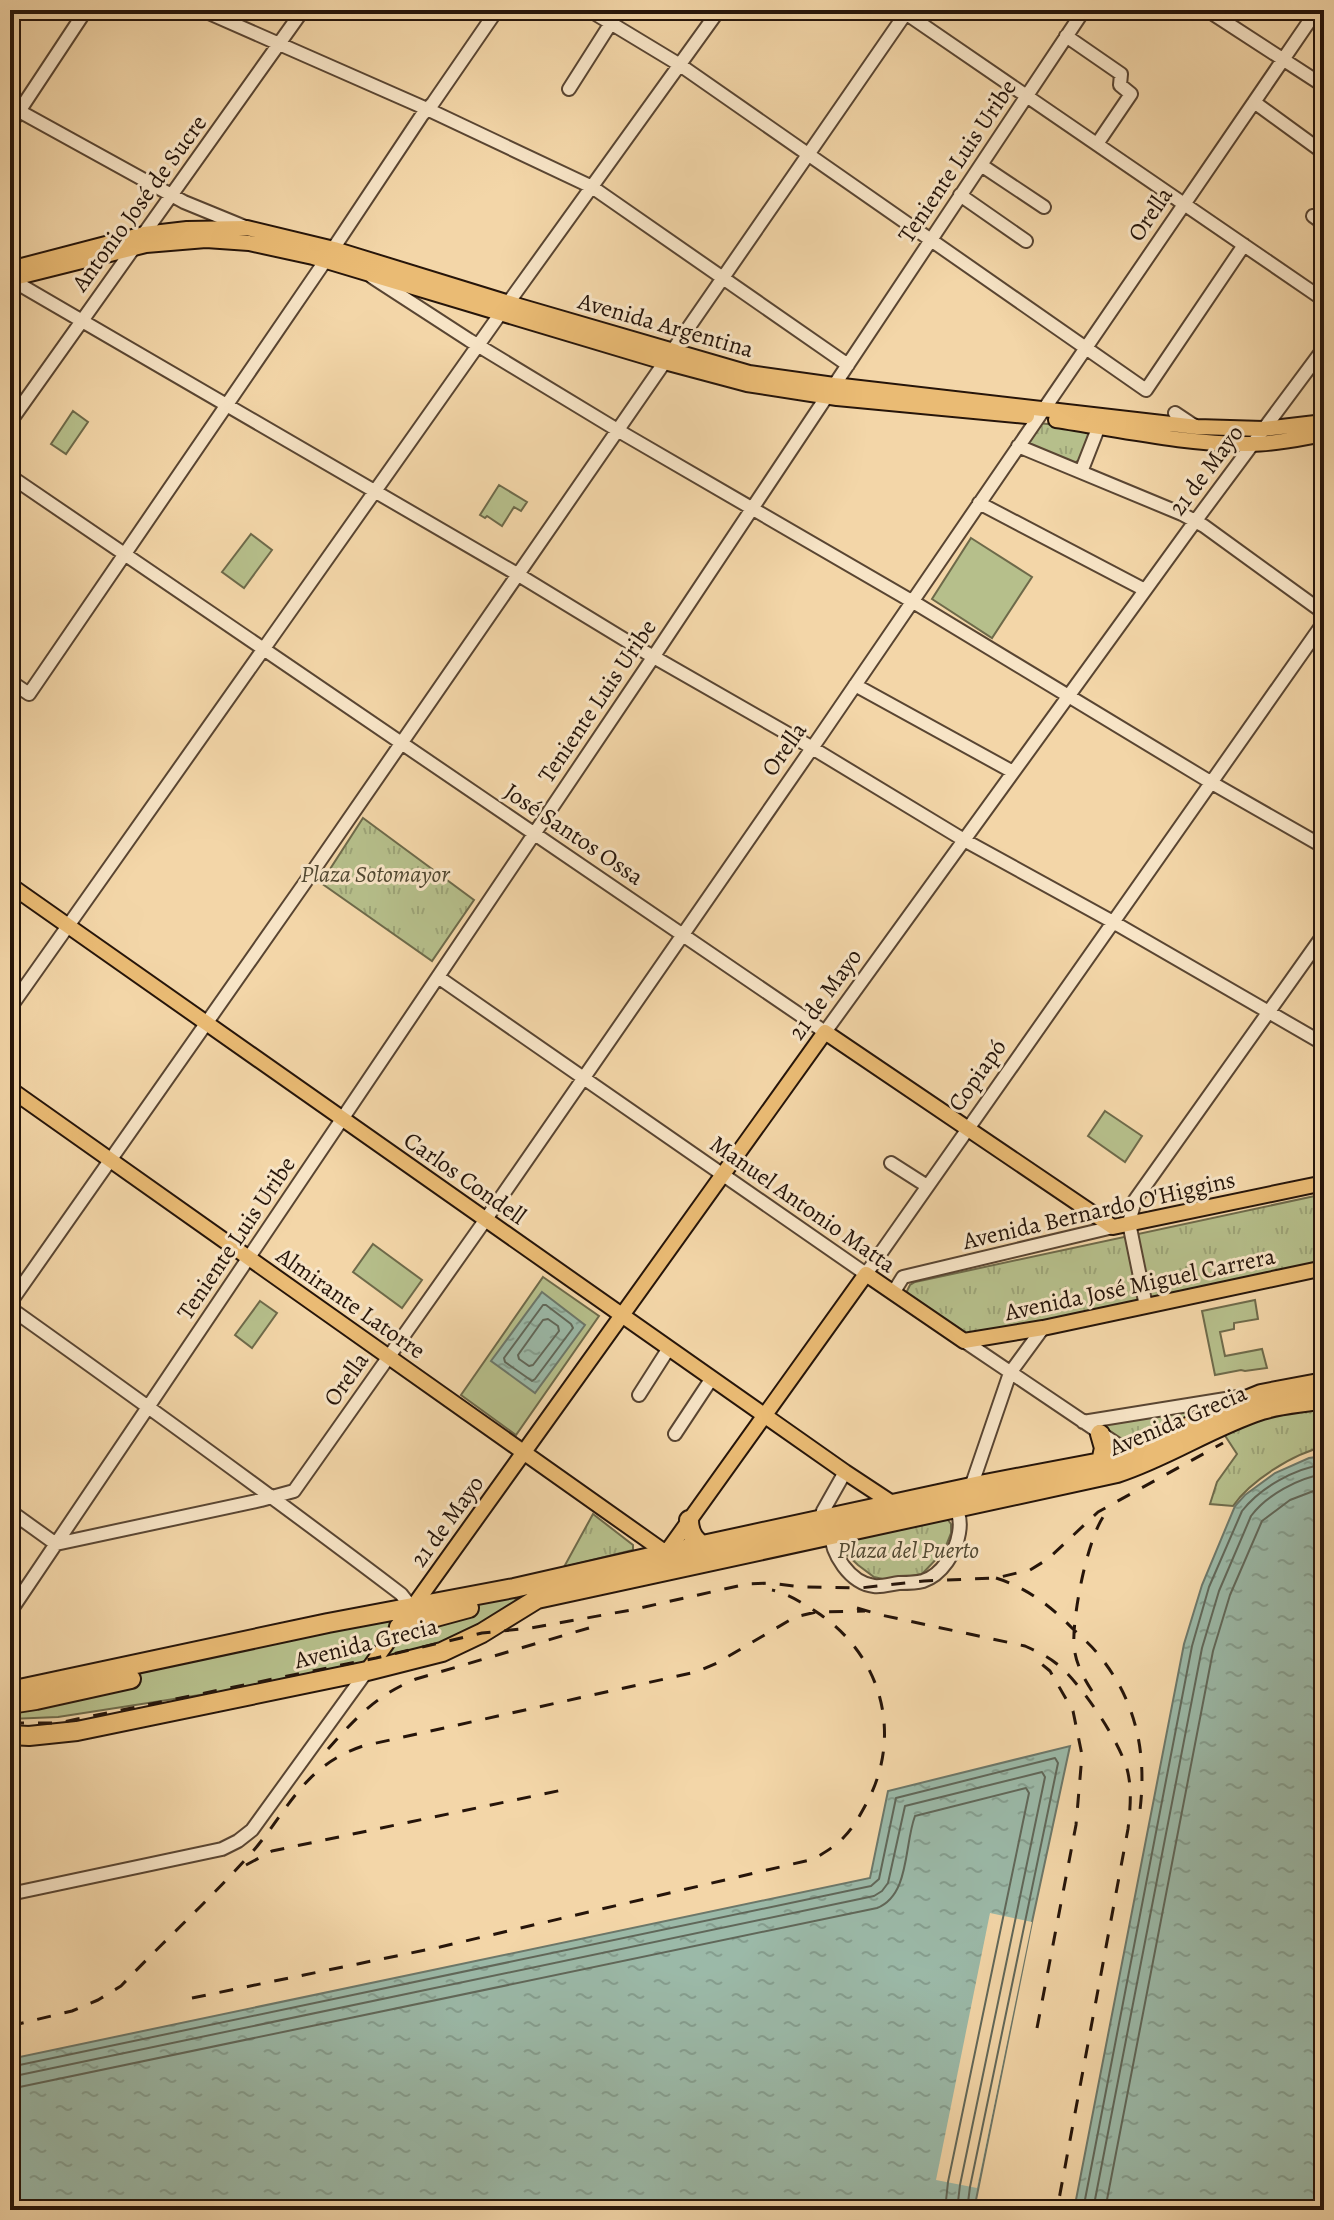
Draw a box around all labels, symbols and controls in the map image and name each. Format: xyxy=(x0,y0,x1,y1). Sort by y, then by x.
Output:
street label: Teniente Luis Uribe xyxy=(890,73,1024,249)
street label: Antonio José de Sucre xyxy=(63,108,214,299)
street label: Orella xyxy=(1120,180,1180,247)
street label: Avenida Argentina xyxy=(574,284,758,366)
street label: 21 de Mayo xyxy=(1161,418,1251,522)
street label: Teniente Luis Uribe xyxy=(530,613,664,789)
street label: Orella xyxy=(754,715,815,782)
street label: José Santos Ossa xyxy=(498,775,651,893)
park label: Plaza Sotomayor xyxy=(300,858,450,890)
street label: 21 de Mayo xyxy=(781,942,869,1046)
street label: Copiapó xyxy=(940,1032,1014,1118)
street label: Carlos Condell xyxy=(397,1124,533,1232)
street label: Manuel Antonio Matta xyxy=(704,1128,903,1281)
street label: Teniente Luis Uribe xyxy=(169,1150,303,1326)
street label: Avenida Bernardo O'Higgins xyxy=(959,1163,1238,1257)
street label: Almirante Latorre xyxy=(269,1239,432,1366)
street label: Avenida José Miguel Carrera xyxy=(1001,1240,1279,1329)
street label: Orella xyxy=(316,1345,377,1412)
street label: Avenida Grecia xyxy=(1103,1376,1253,1464)
street label: 21 de Mayo xyxy=(403,1469,491,1573)
park label: Plaza del Puerto xyxy=(837,1534,979,1566)
street label: Avenida Grecia xyxy=(290,1610,442,1677)

